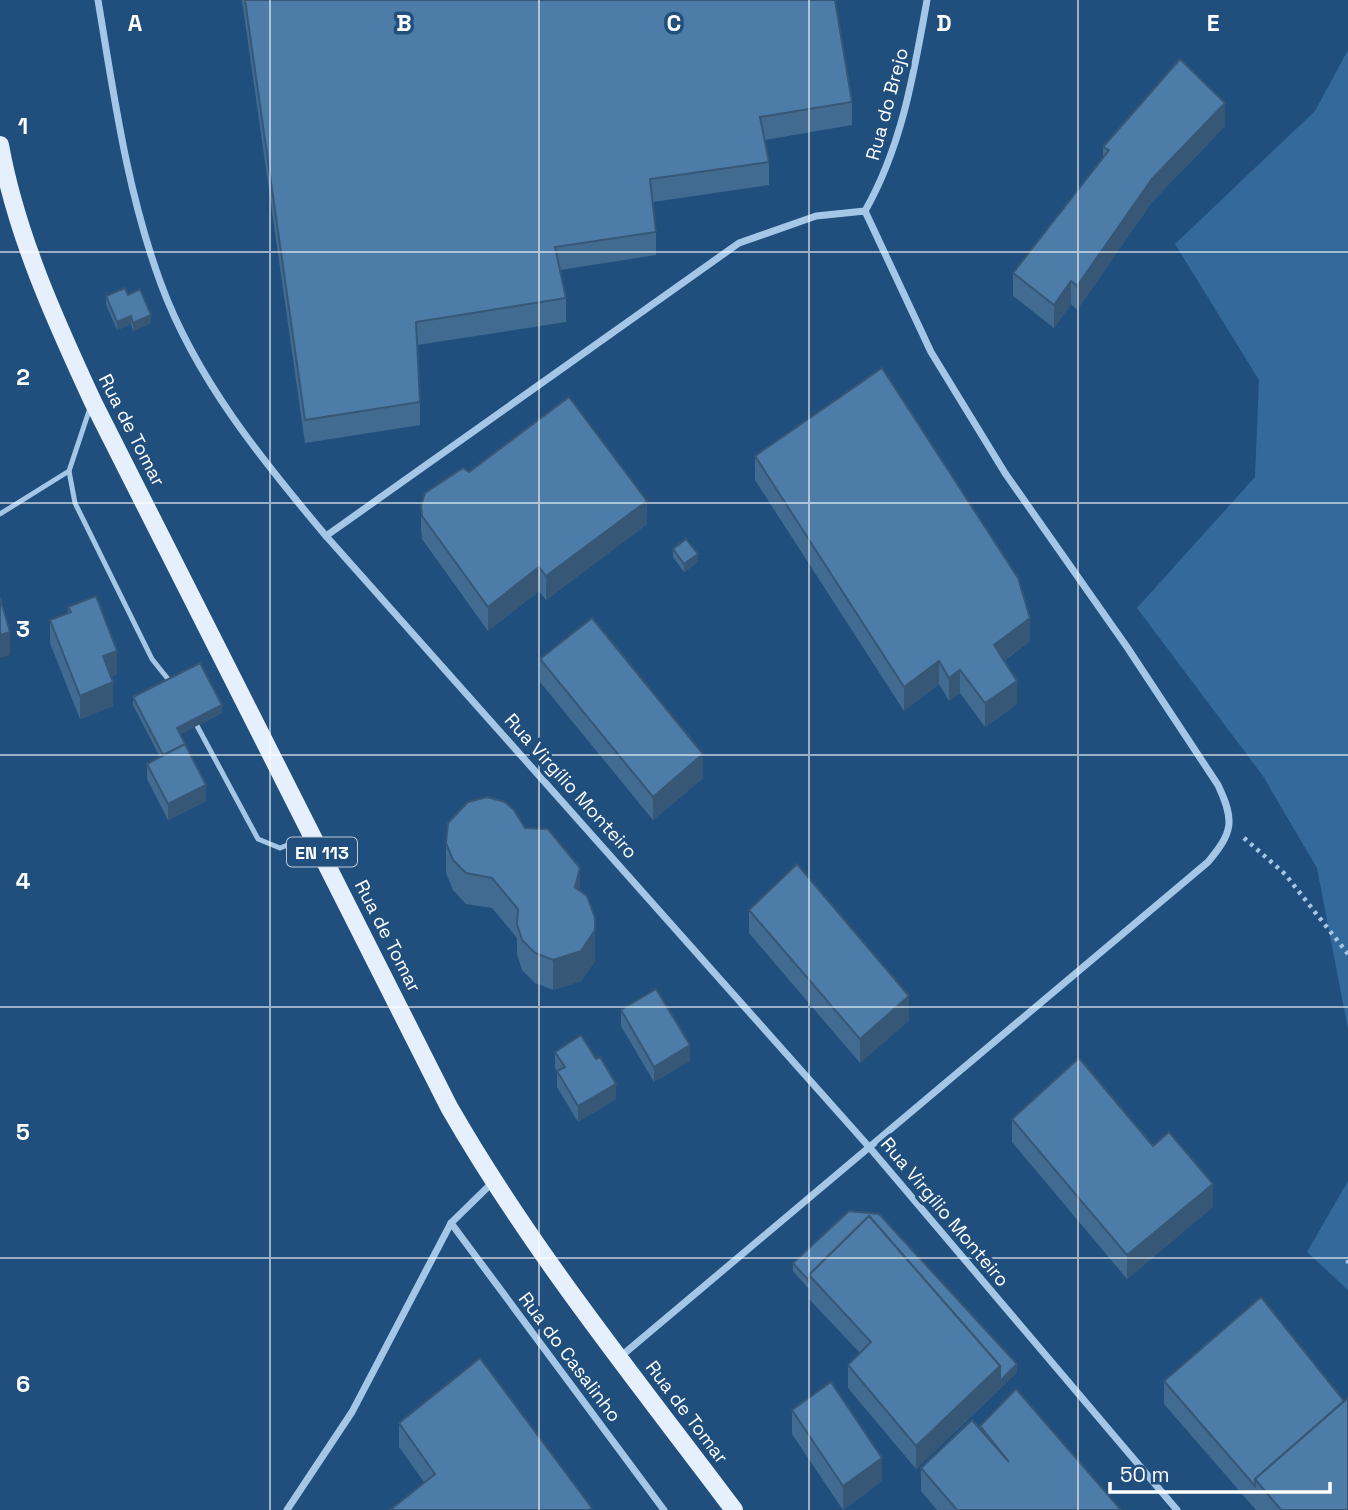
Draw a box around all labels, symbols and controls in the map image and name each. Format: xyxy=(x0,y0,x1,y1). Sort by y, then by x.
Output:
text: A xyxy=(128,8,143,38)
text: B xyxy=(396,8,412,38)
text: C xyxy=(667,8,681,38)
text: D xyxy=(936,8,952,38)
text: E xyxy=(1207,8,1219,38)
street label: Rua do Brejo xyxy=(860,45,914,163)
text: 1 xyxy=(18,111,28,141)
text: 2 xyxy=(16,362,30,392)
street label: Rua de Tomar xyxy=(93,370,171,490)
text: 3 xyxy=(16,614,30,644)
street label: Rua Virgílio Monteiro xyxy=(499,708,643,864)
road number: EN 113 xyxy=(287,838,357,866)
text: 4 xyxy=(16,866,31,896)
street label: Rua de Tomar xyxy=(349,876,427,996)
text: 5 xyxy=(16,1117,30,1147)
street label: Rua Virgílio Monteiro xyxy=(875,1132,1015,1292)
street label: Rua do Casalinho xyxy=(513,1287,627,1427)
street label: Rua de Tomar xyxy=(640,1355,734,1469)
text: 6 xyxy=(16,1369,30,1399)
scale bar xyxy=(1110,1450,1330,1494)
text: 50 m xyxy=(1120,1461,1170,1488)

